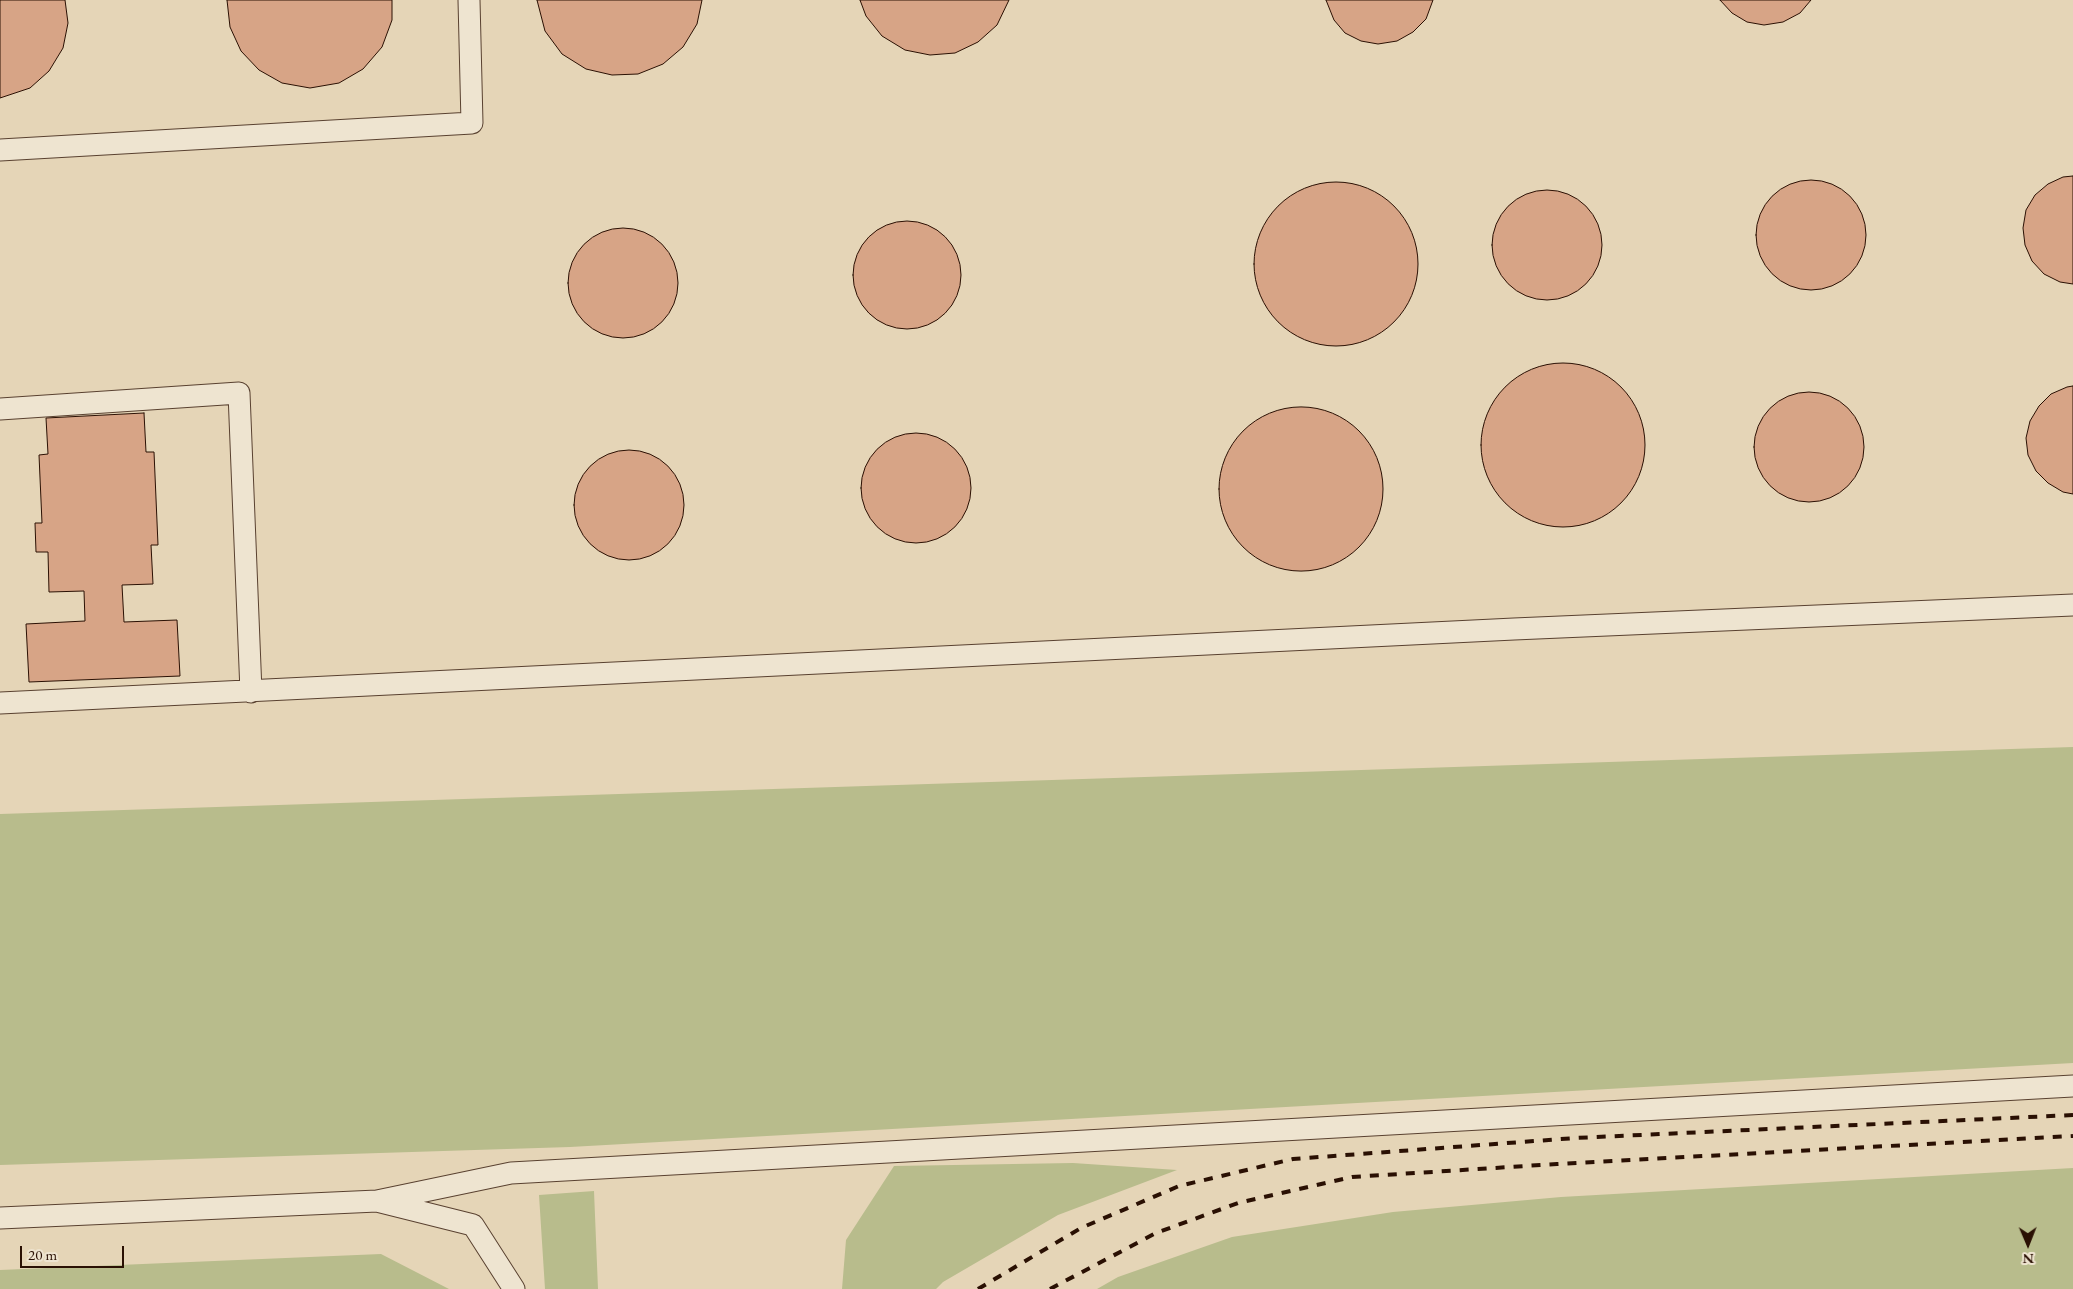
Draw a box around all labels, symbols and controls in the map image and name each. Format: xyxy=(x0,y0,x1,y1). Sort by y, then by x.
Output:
north arrow xyxy=(2003,1219,2053,1269)
scale bar xyxy=(22,1236,126,1268)
text: 20 m xyxy=(28,1245,57,1264)
text: N xyxy=(2022,1250,2034,1268)

